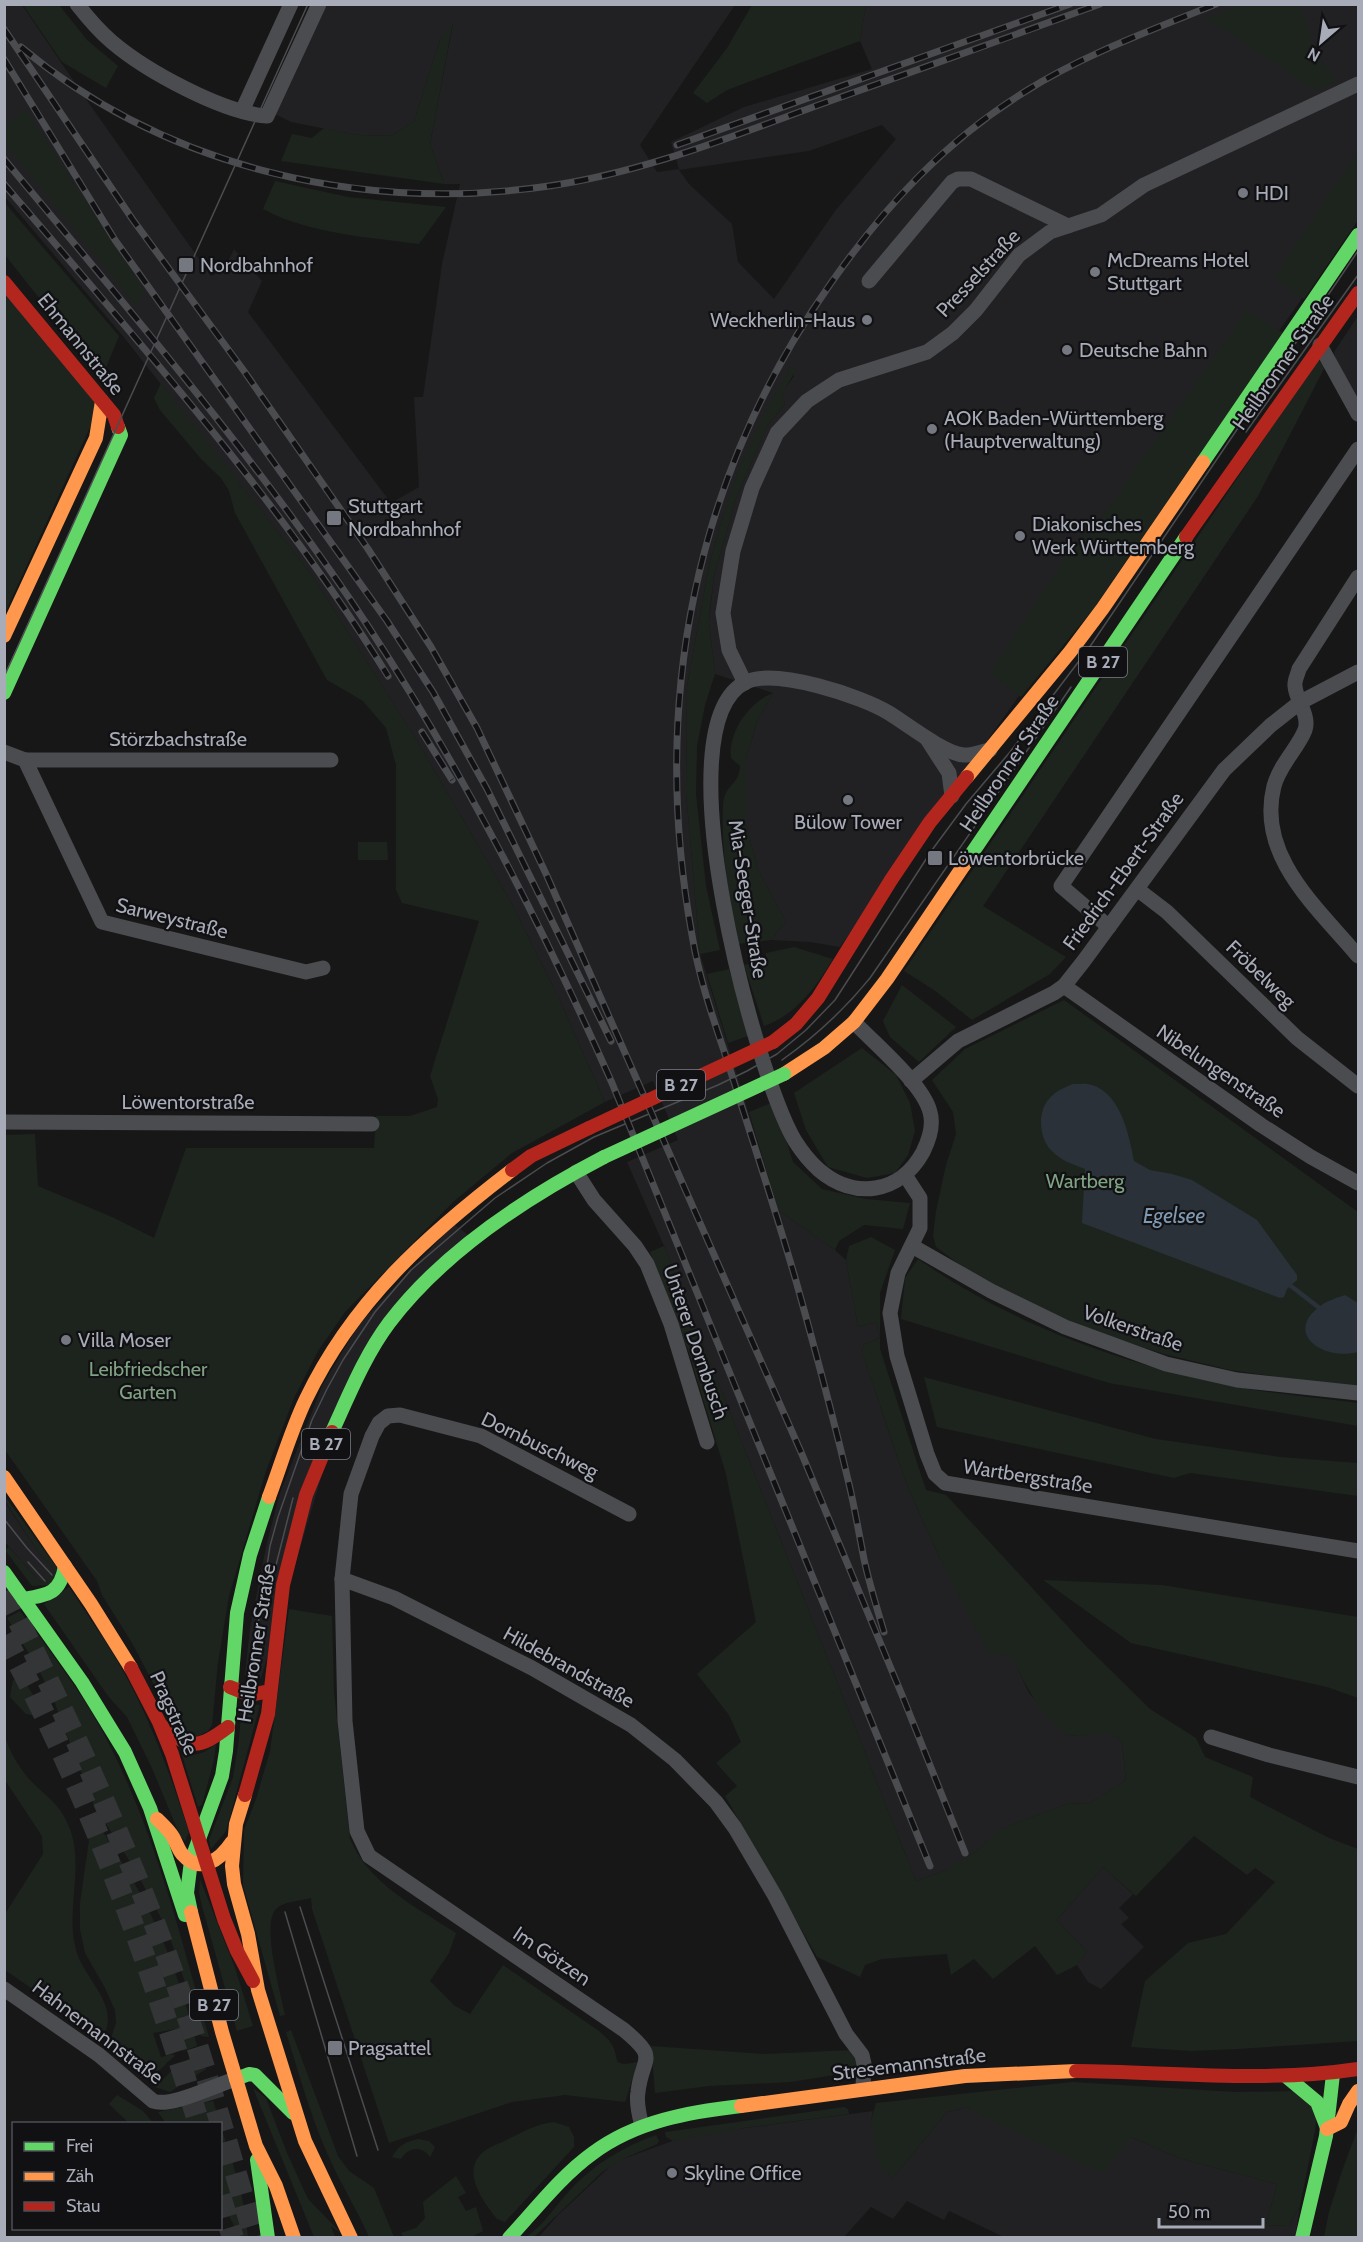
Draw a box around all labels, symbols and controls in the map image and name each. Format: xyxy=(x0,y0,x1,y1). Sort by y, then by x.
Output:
north arrow xyxy=(1291,12,1351,72)
text: N xyxy=(1304,44,1324,66)
place label: HDI xyxy=(1255,181,1289,205)
marker: HDI xyxy=(1236,186,1250,200)
street label: Presselstraße xyxy=(931,224,1025,322)
place label: McDreams Hotel Stuttgart xyxy=(1107,248,1249,295)
place label: Nordbahnhof xyxy=(200,253,313,277)
marker: Nordbahnhof xyxy=(177,256,195,274)
marker: McDreams Hotel Stuttgart xyxy=(1088,265,1102,279)
street label: Ehmannstraße xyxy=(33,288,129,400)
street label: Heilbronner Straße xyxy=(1227,290,1339,434)
place label: Weckherlin-Haus xyxy=(710,308,855,332)
marker: Weckherlin-Haus xyxy=(860,313,874,327)
place label: Deutsche Bahn xyxy=(1079,338,1207,362)
marker: Deutsche Bahn xyxy=(1060,343,1074,357)
place label: AOK Baden-Württemberg (Hauptverwaltung) xyxy=(944,406,1165,453)
marker: AOK Baden-Württemberg (Hauptverwaltung) xyxy=(925,422,939,436)
place label: Stuttgart Nordbahnhof xyxy=(348,494,461,541)
marker: Stuttgart Nordbahnhof xyxy=(325,509,343,527)
place label: Diakonisches Werk Württemberg xyxy=(1032,512,1195,559)
marker: Diakonisches Werk Württemberg xyxy=(1013,529,1027,543)
road number: B 27 xyxy=(1079,647,1127,677)
street label: Heilbronner Straße xyxy=(954,690,1064,836)
street label: Störzbachstraße xyxy=(109,727,247,751)
street label: Friedrich-Ebert-Straße xyxy=(1058,787,1188,955)
marker: Bülow Tower xyxy=(841,793,855,807)
place label: Bülow Tower xyxy=(794,810,903,834)
street label: Mia-Seeger-Straße xyxy=(724,818,772,980)
place label: Löwentorbrücke xyxy=(948,846,1084,870)
marker: Löwentorbrücke xyxy=(926,849,944,867)
street label: Sarweystraße xyxy=(113,892,231,944)
street label: Fröbelweg xyxy=(1221,935,1301,1014)
street label: Nibelungenstraße xyxy=(1152,1019,1290,1123)
road number: B 27 xyxy=(657,1070,705,1100)
street label: Löwentorstraße xyxy=(122,1090,254,1114)
park label: Wartberg xyxy=(1046,1169,1125,1193)
water label: Egelsee xyxy=(1143,1203,1205,1228)
street label: Unterer Dornbusch xyxy=(658,1262,734,1422)
street label: Volkerstraße xyxy=(1080,1300,1186,1356)
place label: Villa Moser xyxy=(78,1328,171,1352)
marker: Villa Moser xyxy=(59,1333,73,1347)
park label: Leibfriedscher Garten xyxy=(89,1357,208,1404)
street label: Dornbuschweg xyxy=(478,1406,603,1484)
road number: B 27 xyxy=(302,1429,350,1459)
street label: Wartbergstraße xyxy=(962,1454,1094,1498)
street label: Heilbronner Straße xyxy=(232,1562,280,1724)
street label: Hildebrandstraße xyxy=(499,1621,639,1713)
street label: Pragstraße xyxy=(145,1667,203,1759)
street label: Im Götzen xyxy=(509,1921,595,1991)
street label: Hahnemannstraße xyxy=(28,1975,168,2089)
road number: B 27 xyxy=(190,1990,238,2020)
place label: Pragsattel xyxy=(348,2036,431,2060)
marker: Pragsattel xyxy=(326,2039,344,2057)
street label: Stresemannstraße xyxy=(831,2043,987,2085)
legend xyxy=(12,2122,222,2230)
text: Frei xyxy=(66,2135,93,2157)
place label: Skyline Office xyxy=(684,2161,801,2185)
text: Zäh xyxy=(66,2165,94,2187)
marker: Skyline Office xyxy=(665,2166,679,2180)
scale bar xyxy=(1159,2191,1262,2229)
text: Stau xyxy=(66,2195,100,2217)
text: 50 m xyxy=(1168,2201,1210,2223)

